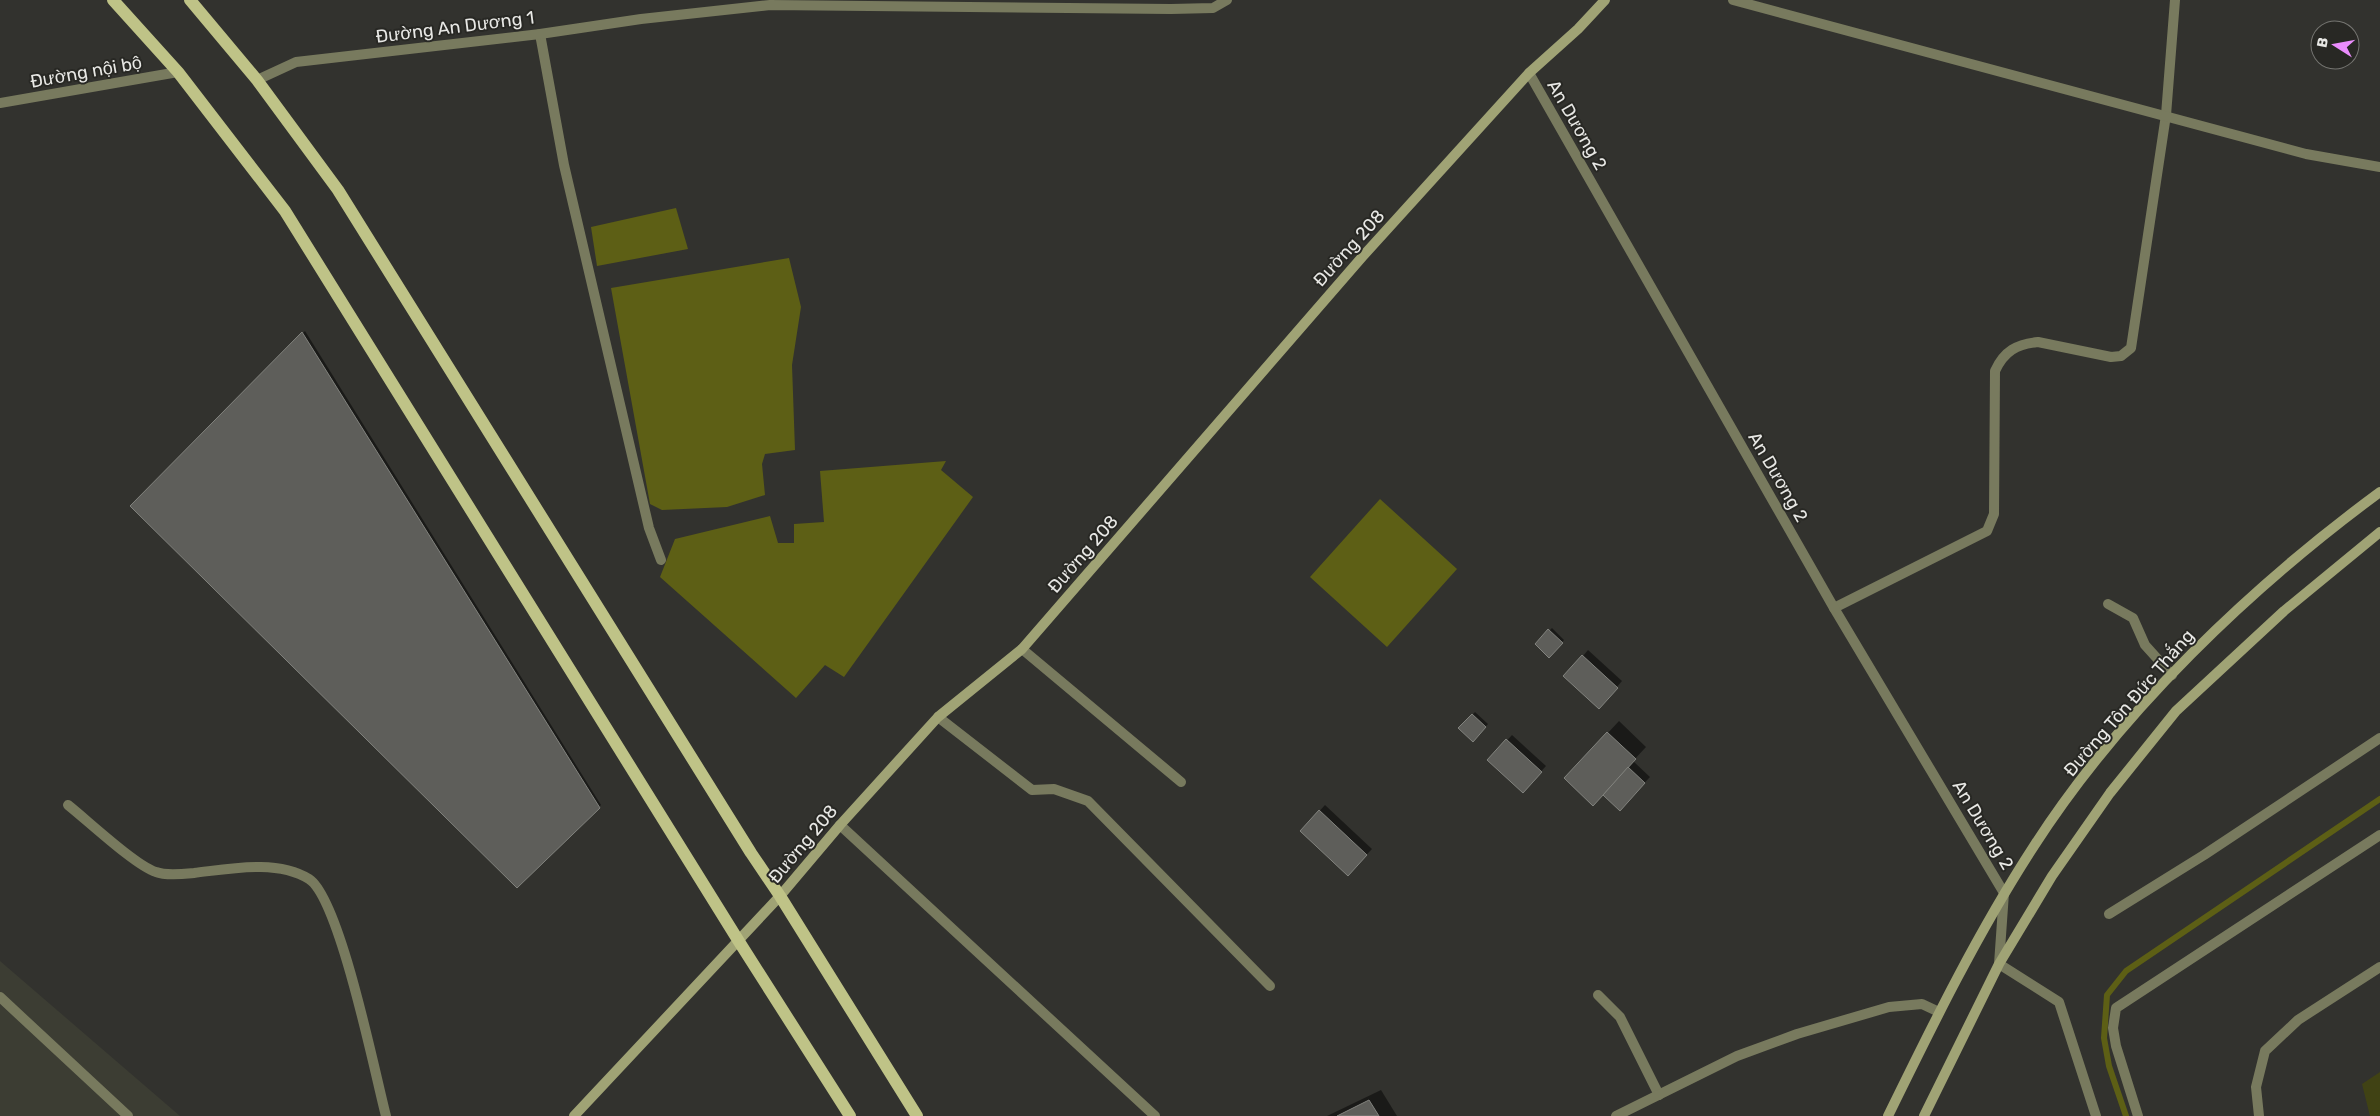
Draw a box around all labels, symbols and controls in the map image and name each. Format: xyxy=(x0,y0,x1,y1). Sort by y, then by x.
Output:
street label: Đường An Dương 1 xyxy=(375,6,535,48)
north arrow xyxy=(2310,20,2360,70)
text: B xyxy=(2313,36,2332,49)
street label: Đường nội bộ xyxy=(29,51,143,93)
street label: An Dương 2 xyxy=(1542,76,1612,174)
street label: Đường 208 xyxy=(1309,205,1389,291)
street label: An Dương 2 xyxy=(1743,428,1813,526)
street label: Đường 208 xyxy=(1043,511,1123,597)
street label: Đường Tôn Đức Thắng xyxy=(2059,624,2199,781)
street label: An Dương 2 xyxy=(1948,776,2018,874)
street label: Đường 208 xyxy=(764,800,842,888)

